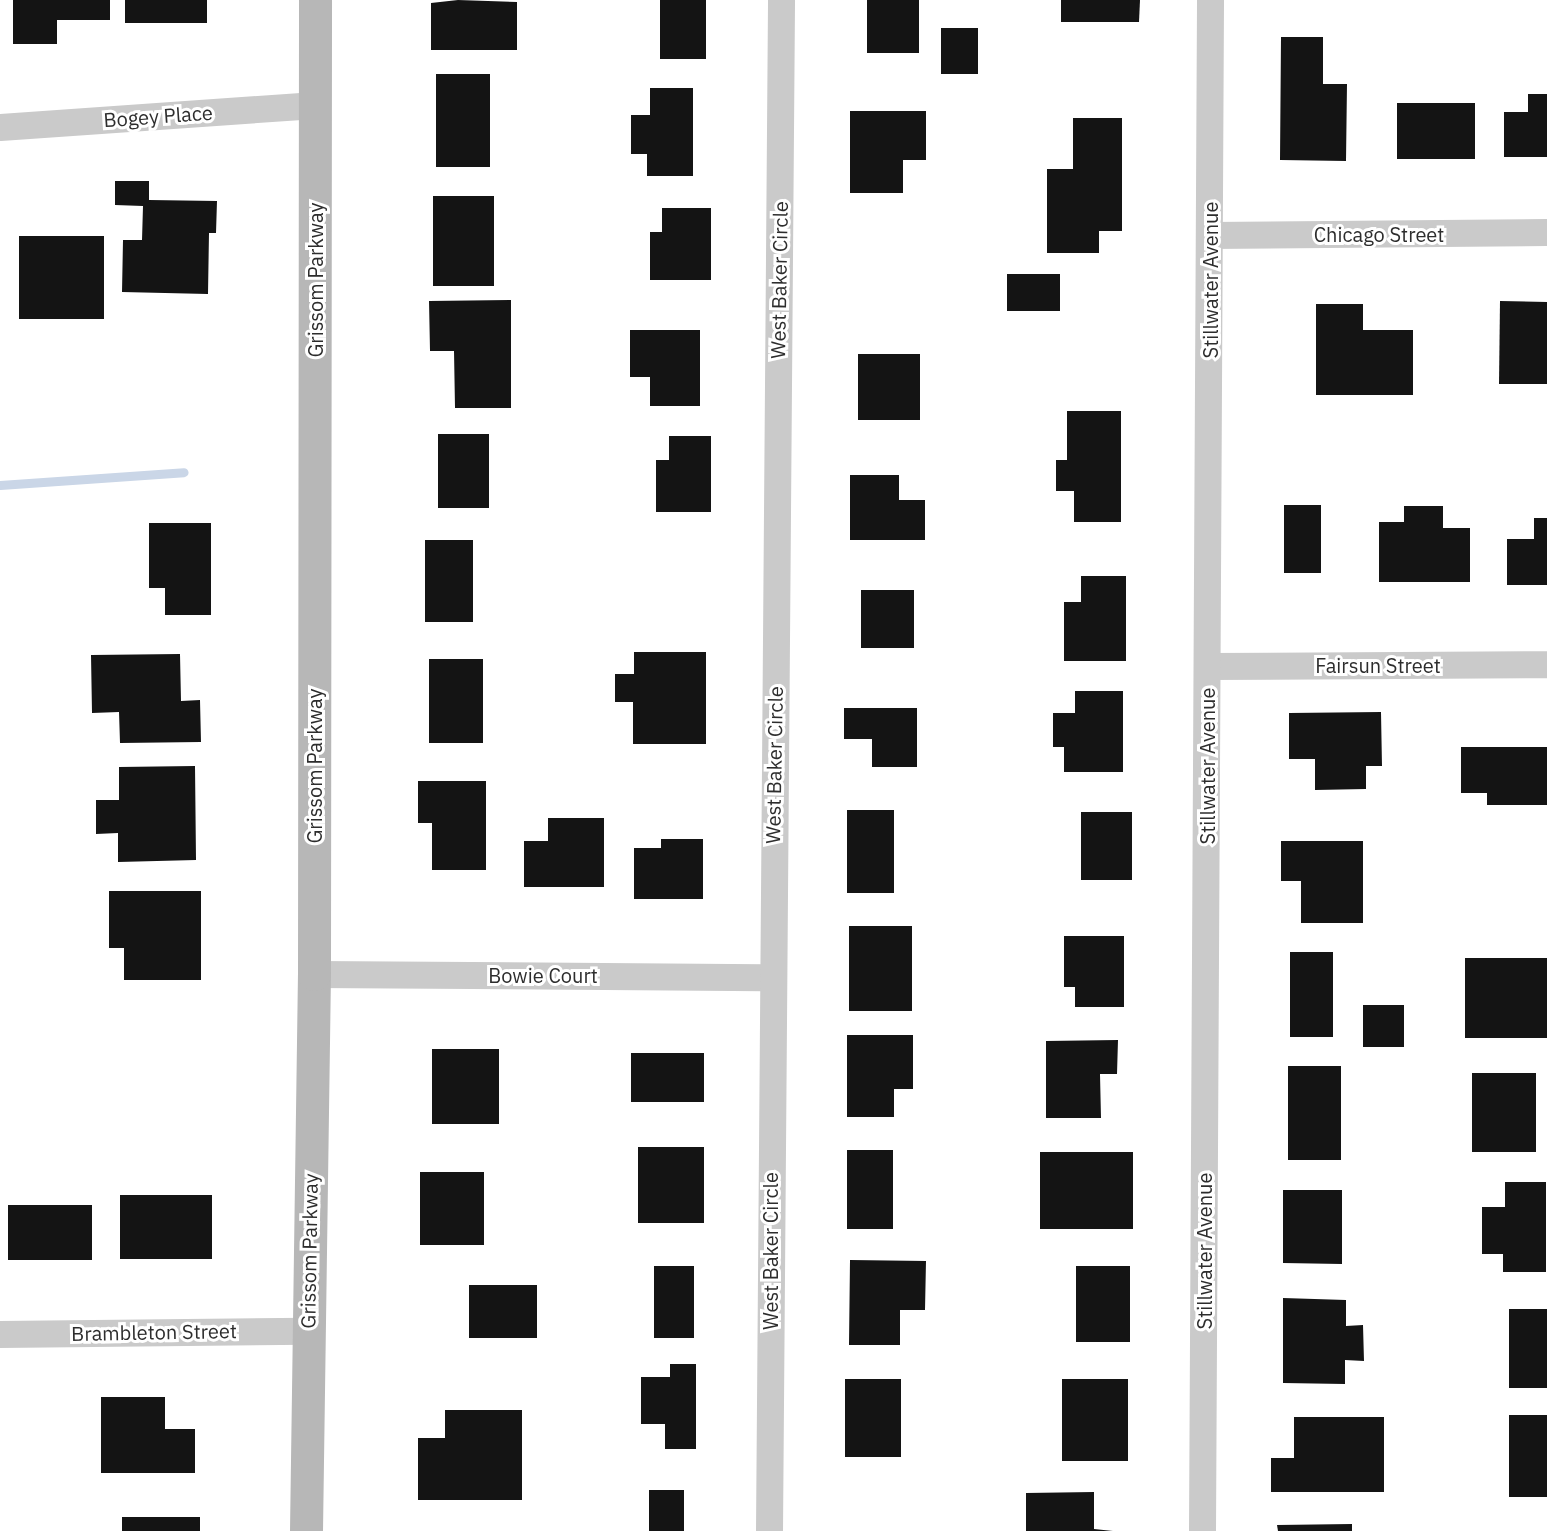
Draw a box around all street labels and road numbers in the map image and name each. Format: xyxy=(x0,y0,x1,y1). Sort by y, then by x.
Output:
street label: Bogey Place xyxy=(103,100,213,132)
street label: West Baker Circle xyxy=(766,201,792,359)
street label: Grissom Parkway xyxy=(303,202,327,358)
street label: Stillwater Avenue xyxy=(1198,202,1222,358)
street label: Chicago Street xyxy=(1314,222,1444,246)
street label: Fairsun Street xyxy=(1315,653,1441,677)
street label: West Baker Circle xyxy=(761,686,787,844)
street label: Grissom Parkway xyxy=(302,688,326,844)
street label: Stillwater Avenue xyxy=(1195,688,1219,844)
street label: Bowie Court xyxy=(488,963,598,987)
street label: West Baker Circle xyxy=(758,1172,782,1330)
street label: Grissom Parkway xyxy=(296,1173,322,1329)
street label: Stillwater Avenue xyxy=(1192,1173,1216,1329)
street label: Brambleton Street xyxy=(71,1319,237,1345)

